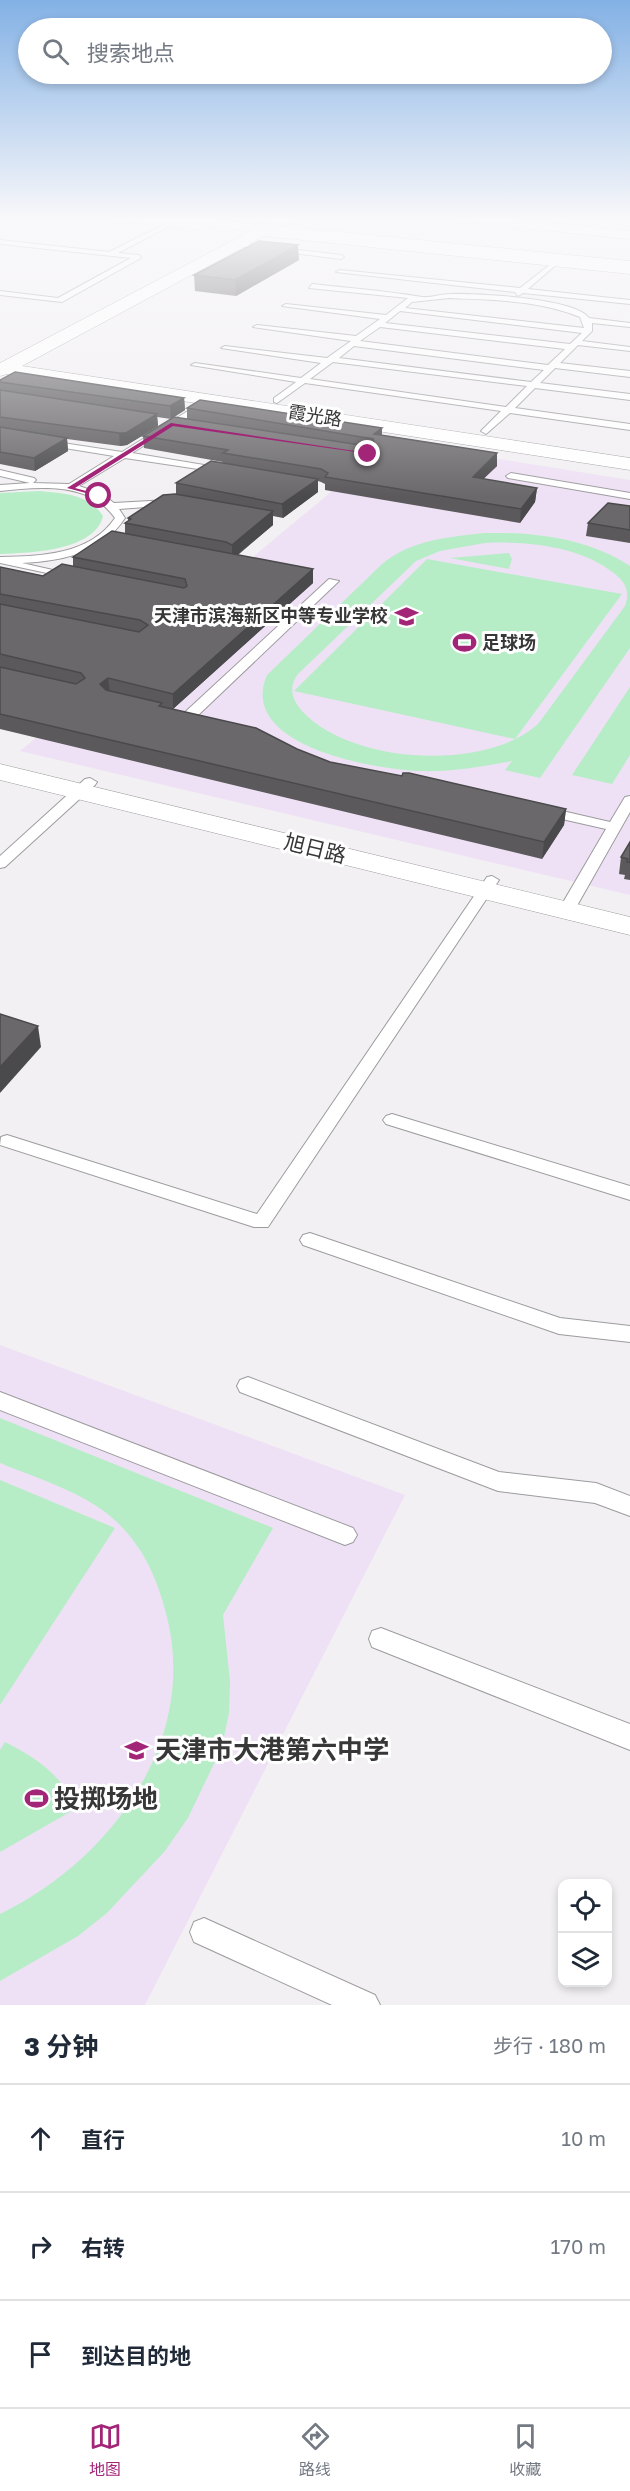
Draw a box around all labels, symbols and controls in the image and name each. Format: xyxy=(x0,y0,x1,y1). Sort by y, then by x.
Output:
search box xyxy=(18,18,612,84)
icon: search xyxy=(39,35,72,68)
text: 搜索地点 xyxy=(87,39,175,66)
street label: 霞光路 xyxy=(287,400,344,430)
route end xyxy=(354,440,380,466)
route start xyxy=(85,482,111,508)
school or university icon: 天津市滨海新区中等专业学校 xyxy=(393,603,419,629)
place label: 天津市滨海新区中等专业学校 xyxy=(154,604,388,626)
sports icon: 足球场 xyxy=(451,630,477,656)
place label: 足球场 xyxy=(482,631,536,653)
street label: 旭日路 xyxy=(282,828,349,868)
place label: 天津市大港第六中学 xyxy=(155,1734,389,1765)
school or university icon: 天津市大港第六中学 xyxy=(124,1737,150,1763)
place label: 投掷场地 xyxy=(54,1783,158,1814)
sports icon: 投掷场地 xyxy=(23,1786,49,1812)
map controls xyxy=(558,1879,612,1987)
button: locate xyxy=(558,1879,612,1933)
button: layers xyxy=(558,1933,612,1987)
text: 3 分钟 xyxy=(24,2031,98,2062)
text: 步行 · 180 m xyxy=(493,2033,606,2057)
icon: ahead xyxy=(24,2122,57,2155)
text: 直行 xyxy=(81,2126,125,2153)
text: 10 m xyxy=(561,2126,606,2150)
icon: right xyxy=(24,2230,57,2263)
text: 右转 xyxy=(81,2234,125,2261)
text: 170 m xyxy=(551,2234,606,2258)
icon: arrive xyxy=(24,2338,57,2371)
text: 到达目的地 xyxy=(81,2342,191,2369)
tab: 地图 xyxy=(89,2420,122,2480)
tab: 路线 xyxy=(299,2420,332,2480)
tab: 收藏 xyxy=(509,2420,542,2480)

